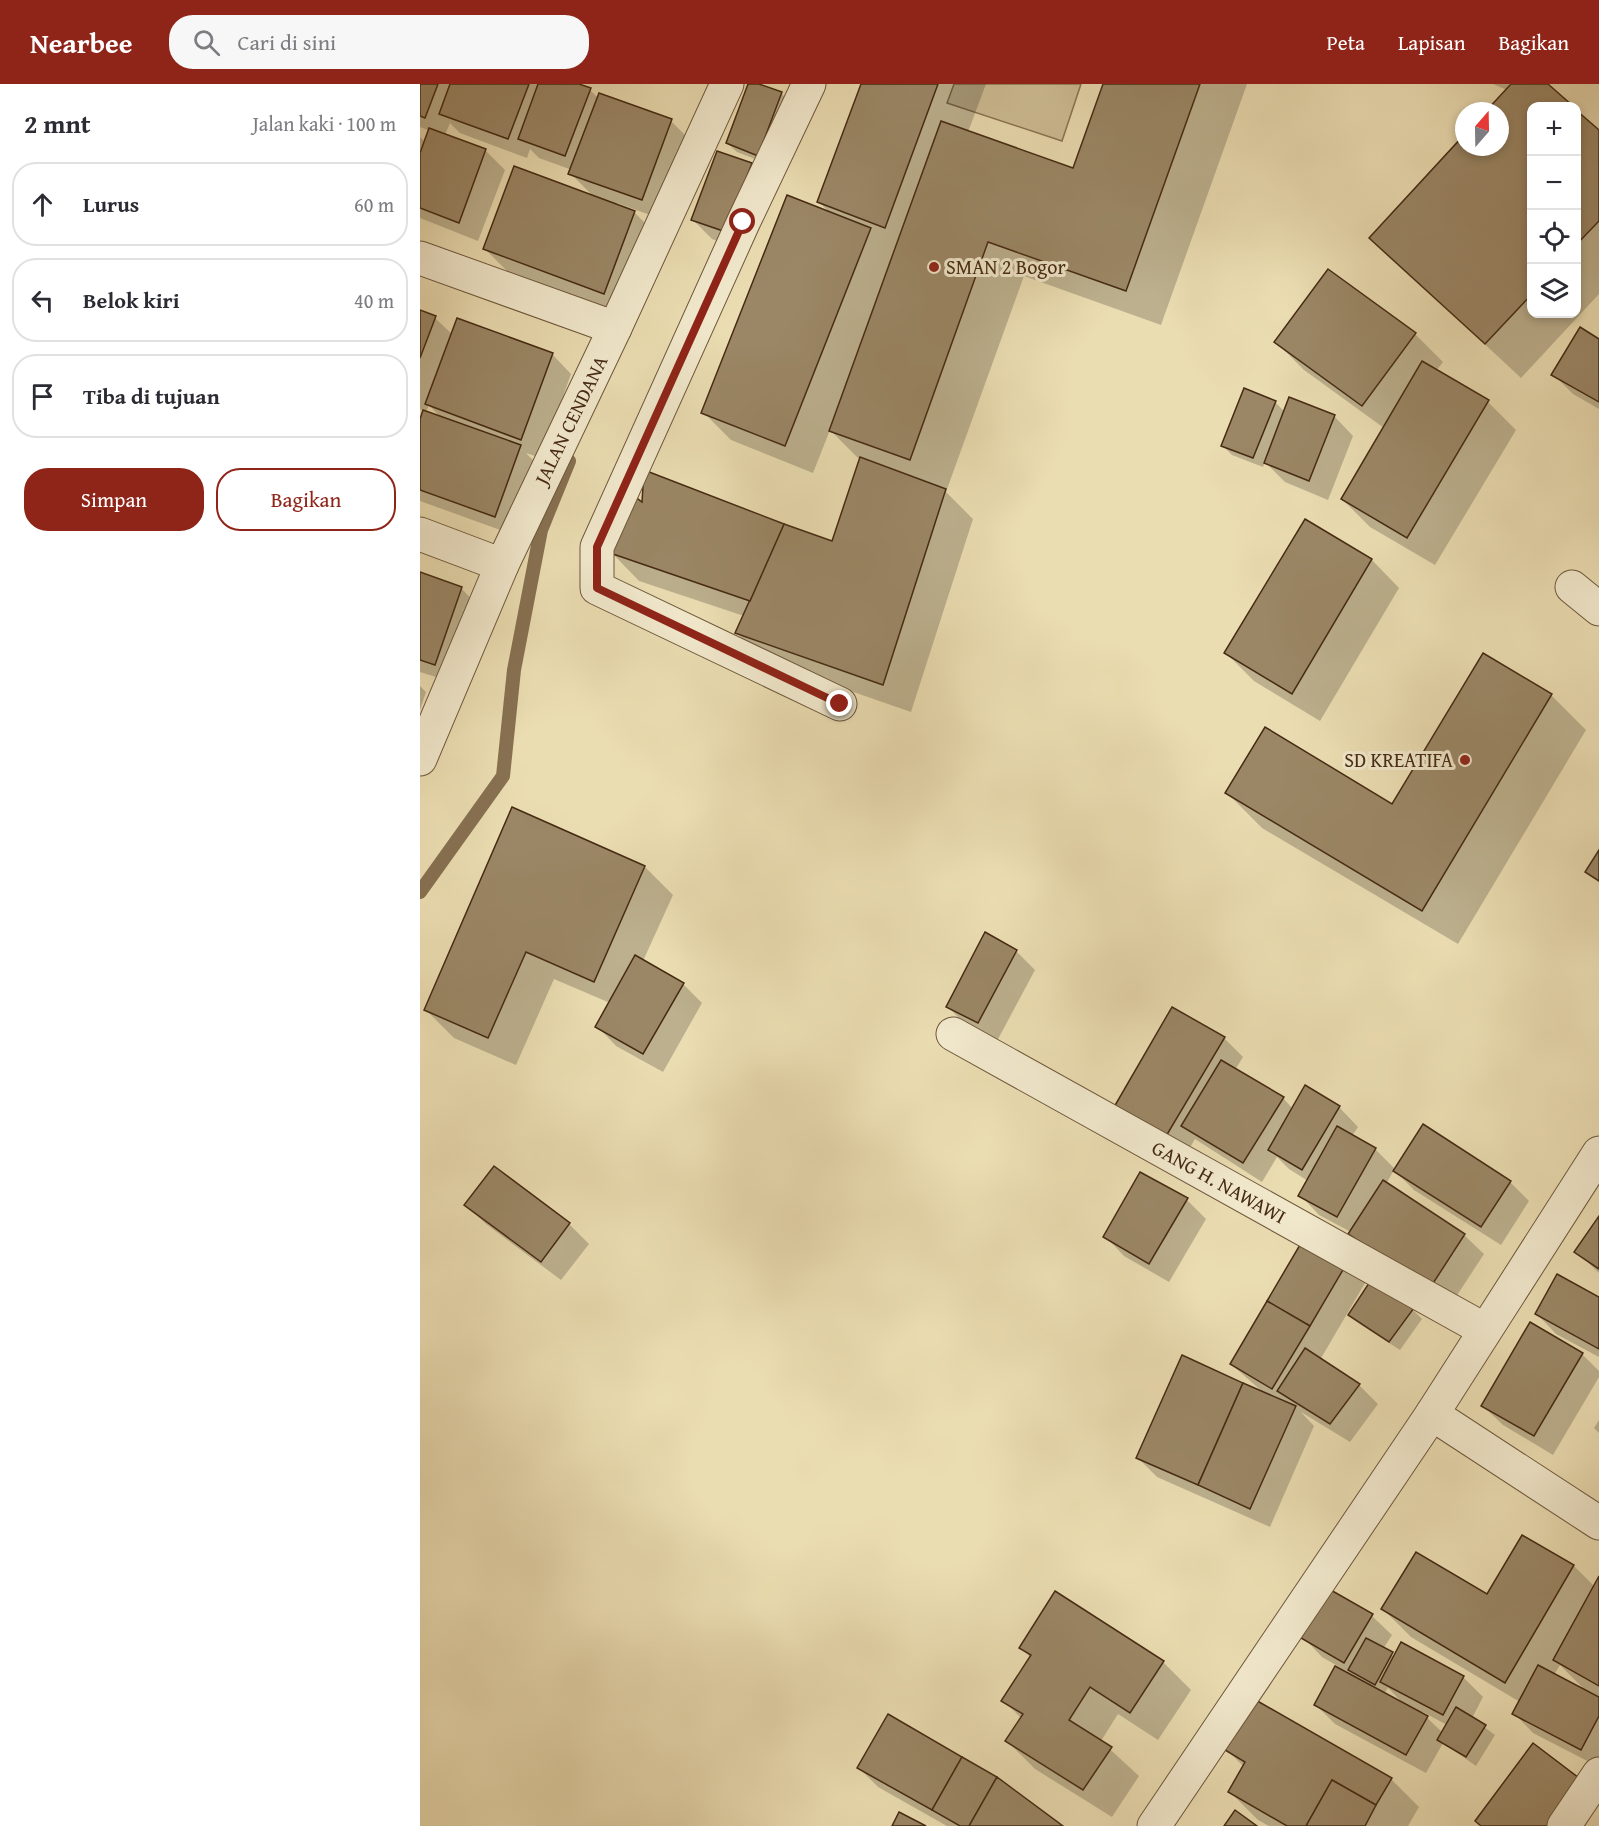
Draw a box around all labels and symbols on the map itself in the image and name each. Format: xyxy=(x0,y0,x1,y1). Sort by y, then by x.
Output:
north arrow xyxy=(1455,102,1509,156)
route start xyxy=(729,208,755,234)
place label: SMAN 2 Bogor xyxy=(946,252,1066,281)
marker: SMAN 2 Bogor xyxy=(927,260,941,274)
street label: JALAN CENDANA xyxy=(525,350,614,492)
route end xyxy=(826,690,852,716)
place label: SD KREATIFA xyxy=(1344,745,1453,774)
marker: SD KREATIFA xyxy=(1458,753,1472,767)
street label: GANG H. NAWAWI xyxy=(1147,1133,1292,1230)

